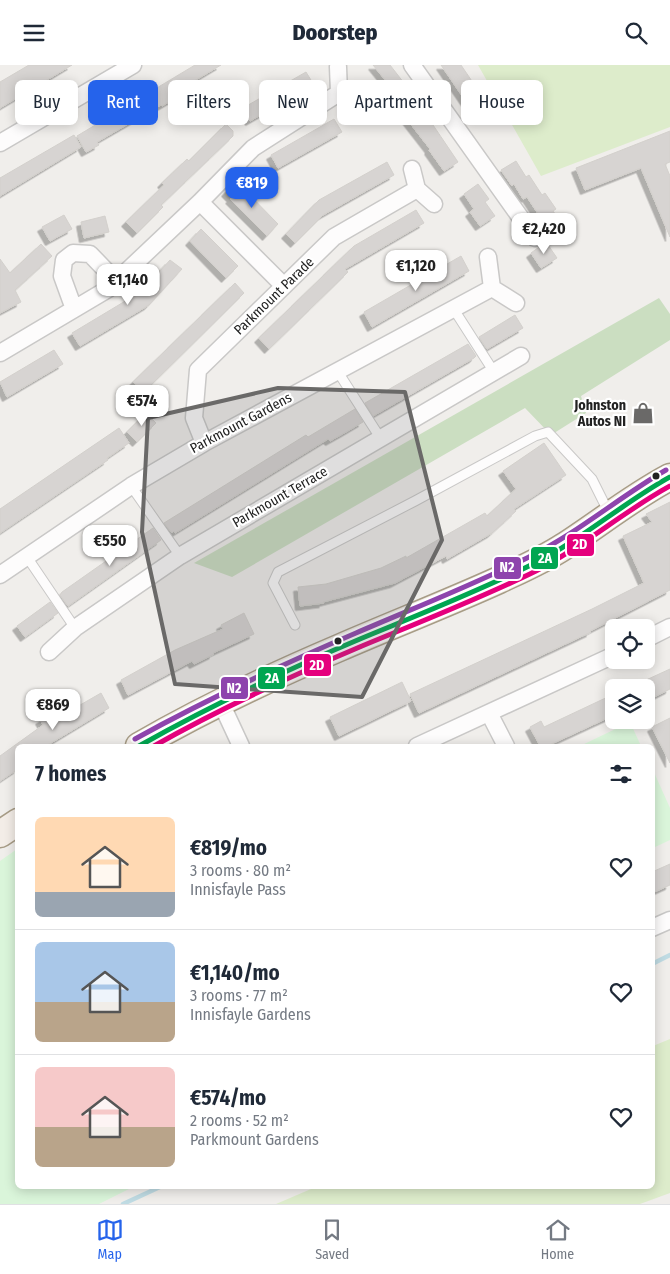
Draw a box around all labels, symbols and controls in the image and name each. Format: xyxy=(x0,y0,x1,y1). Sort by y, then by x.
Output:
icon: menu xyxy=(20,19,48,47)
text: Doorstep xyxy=(292,19,378,46)
icon: search xyxy=(622,19,650,47)
chip: Buy xyxy=(15,80,78,125)
chip: Rent xyxy=(88,80,158,125)
chip: Filters xyxy=(168,80,249,125)
chip: New xyxy=(259,80,327,125)
chip: Apartment xyxy=(337,80,451,125)
chip: House xyxy=(461,80,543,125)
pin: €819 xyxy=(222,167,282,209)
text: €819 xyxy=(236,173,268,192)
pin: €2,420 xyxy=(503,213,585,255)
text: €2,420 xyxy=(522,219,566,238)
pin: €1,120 xyxy=(375,249,457,292)
street label: Parkmount Parade xyxy=(230,253,318,338)
text: €1,120 xyxy=(396,256,436,275)
pin: €1,140 xyxy=(87,263,169,306)
text: €1,140 xyxy=(108,270,148,289)
pin: €574 xyxy=(112,385,172,427)
street label: Parkmount Gardens xyxy=(187,389,295,457)
text: €574 xyxy=(127,391,157,410)
place label: Johnston Autos NI xyxy=(573,397,626,430)
shop icon: Johnston Autos NI xyxy=(630,400,656,426)
street label: Parkmount Terrace xyxy=(229,463,331,531)
unlabelled marker xyxy=(651,471,661,481)
pin: €550 xyxy=(80,525,140,567)
text: €550 xyxy=(94,531,126,550)
line badge: 2D xyxy=(566,533,595,557)
text: 2D xyxy=(572,536,587,553)
line badge: 2A xyxy=(530,546,559,570)
text: 2A xyxy=(537,550,552,567)
line badge: N2 xyxy=(493,556,522,580)
text: N2 xyxy=(500,559,515,576)
map controls xyxy=(605,619,655,729)
button: locate xyxy=(605,619,655,669)
unlabelled marker xyxy=(333,636,343,646)
line badge: 2D xyxy=(303,653,332,677)
text: 2D xyxy=(309,657,324,674)
line badge: 2A xyxy=(257,666,286,690)
text: 2A xyxy=(264,670,279,687)
line badge: N2 xyxy=(220,676,249,700)
button: layers xyxy=(605,679,655,729)
text: N2 xyxy=(227,680,242,697)
pin: €869 xyxy=(23,689,83,731)
text: €869 xyxy=(36,695,70,714)
icon: filters xyxy=(607,760,635,788)
text: 7 homes xyxy=(35,761,106,787)
text: €819/mo xyxy=(190,835,267,861)
icon: home xyxy=(75,837,135,897)
icon: heart xyxy=(607,853,635,881)
text: 3 rooms · 80 m² xyxy=(190,861,291,880)
text: Innisfayle Pass xyxy=(190,880,286,899)
text: €1,140/mo xyxy=(190,960,280,986)
icon: home xyxy=(75,962,135,1022)
icon: heart xyxy=(607,978,635,1006)
text: 3 rooms · 77 m² xyxy=(190,986,288,1005)
text: Innisfayle Gardens xyxy=(190,1005,311,1024)
text: €574/mo xyxy=(190,1085,266,1111)
icon: home xyxy=(75,1087,135,1147)
icon: heart xyxy=(607,1103,635,1131)
text: 2 rooms · 52 m² xyxy=(190,1111,289,1130)
text: Parkmount Gardens xyxy=(190,1130,319,1149)
tab: Map xyxy=(96,1216,124,1263)
tab: Saved xyxy=(315,1216,349,1263)
tab: Home xyxy=(541,1216,574,1263)

